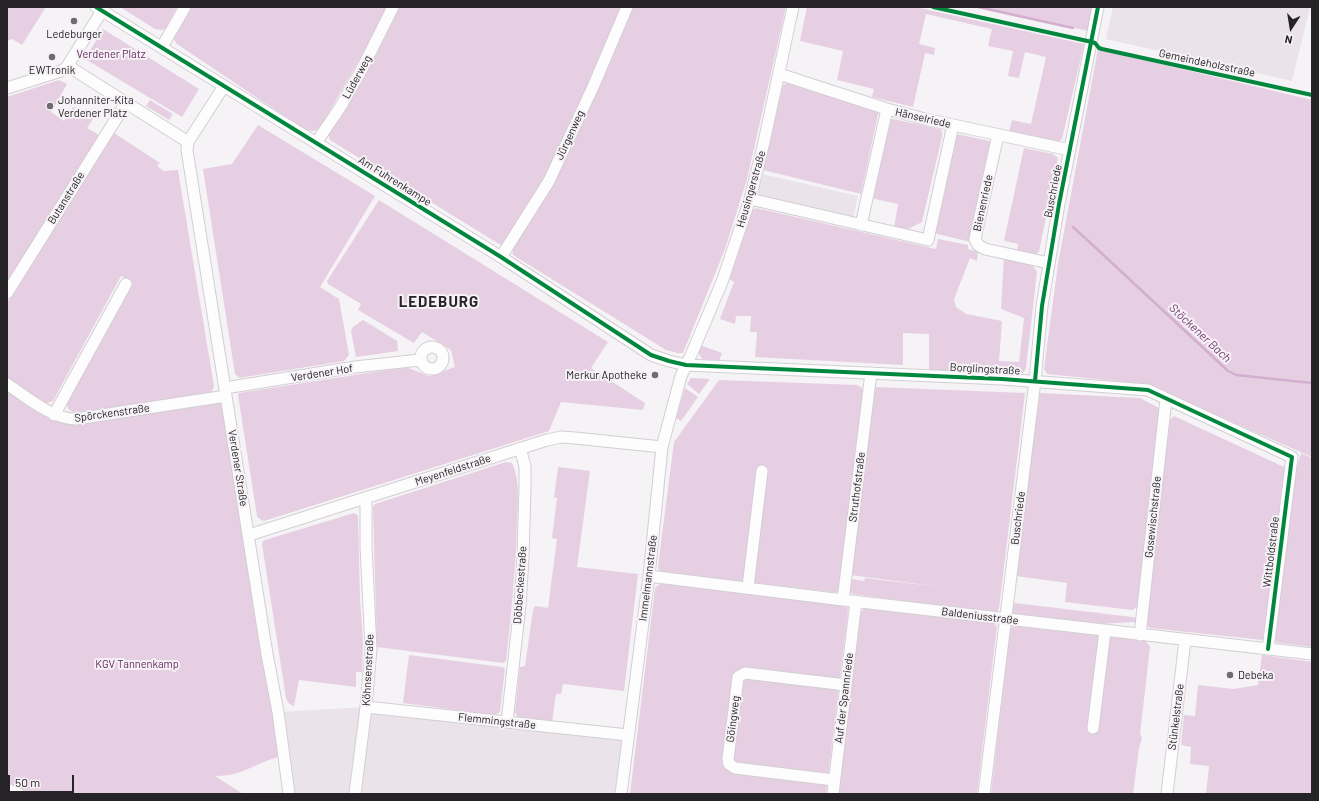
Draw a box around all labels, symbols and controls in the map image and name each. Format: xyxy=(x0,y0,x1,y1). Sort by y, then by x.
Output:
north arrow xyxy=(1271,8,1311,48)
marker: Ledeburger xyxy=(69,16,79,26)
place label: Ledeburger xyxy=(46,27,102,41)
text: N xyxy=(1283,33,1293,47)
street label: Gemeindeholzstraße xyxy=(1158,46,1256,80)
park label: Verdener Platz xyxy=(76,47,146,61)
marker: EWTronik xyxy=(47,52,57,62)
street label: Lüderweg xyxy=(340,53,374,101)
place label: EWTronik xyxy=(29,63,75,77)
place label: Johanniter-Kita Verdener Platz xyxy=(58,93,134,119)
marker: Johanniter-Kita Verdener Platz xyxy=(45,101,55,111)
street label: Hänselriede xyxy=(894,105,952,131)
street label: Jürgenweg xyxy=(553,108,587,162)
street label: Heusingerstraße xyxy=(734,149,768,229)
street label: Am Fuhrenkampe xyxy=(356,153,434,209)
street label: Buschriede xyxy=(1041,163,1065,219)
street label: Butanstraße xyxy=(45,169,87,227)
street label: Bienenriede xyxy=(971,173,995,233)
district label: LEDEBURG xyxy=(399,293,479,311)
water label: Stöckener Bach xyxy=(1166,301,1234,365)
street label: Borglingstraße xyxy=(949,361,1021,377)
street label: Verdener Hof xyxy=(290,362,354,384)
place label: Merkur Apotheke xyxy=(566,368,647,382)
marker: Merkur Apotheke xyxy=(650,370,660,380)
street label: Spörckenstraße xyxy=(73,401,151,425)
street label: Verdener Straße xyxy=(225,429,251,507)
street label: Struthofstraße xyxy=(846,451,868,523)
street label: Meyenfeldstraße xyxy=(413,452,493,488)
street label: Gosewischstraße xyxy=(1142,475,1164,559)
street label: Buschriede xyxy=(1008,490,1028,546)
street label: Wittboldstraße xyxy=(1260,516,1282,588)
street label: Immelmannstraße xyxy=(636,534,660,622)
street label: Döbbeckestraße xyxy=(511,546,529,624)
street label: Baldeniusstraße xyxy=(941,605,1019,627)
street label: Köhnsenstraße xyxy=(360,634,376,706)
street label: Auf der Spannriede xyxy=(832,652,856,744)
park label: KGV Tannenkamp xyxy=(95,657,179,671)
place label: Debeka xyxy=(1238,668,1273,682)
marker: Debeka xyxy=(1225,670,1235,680)
street label: Stünkelstraße xyxy=(1165,683,1187,751)
street label: Göingweg xyxy=(724,695,742,743)
street label: Flemmingstraße xyxy=(457,710,537,732)
scale bar xyxy=(10,767,76,793)
text: 50 m xyxy=(15,775,40,789)

